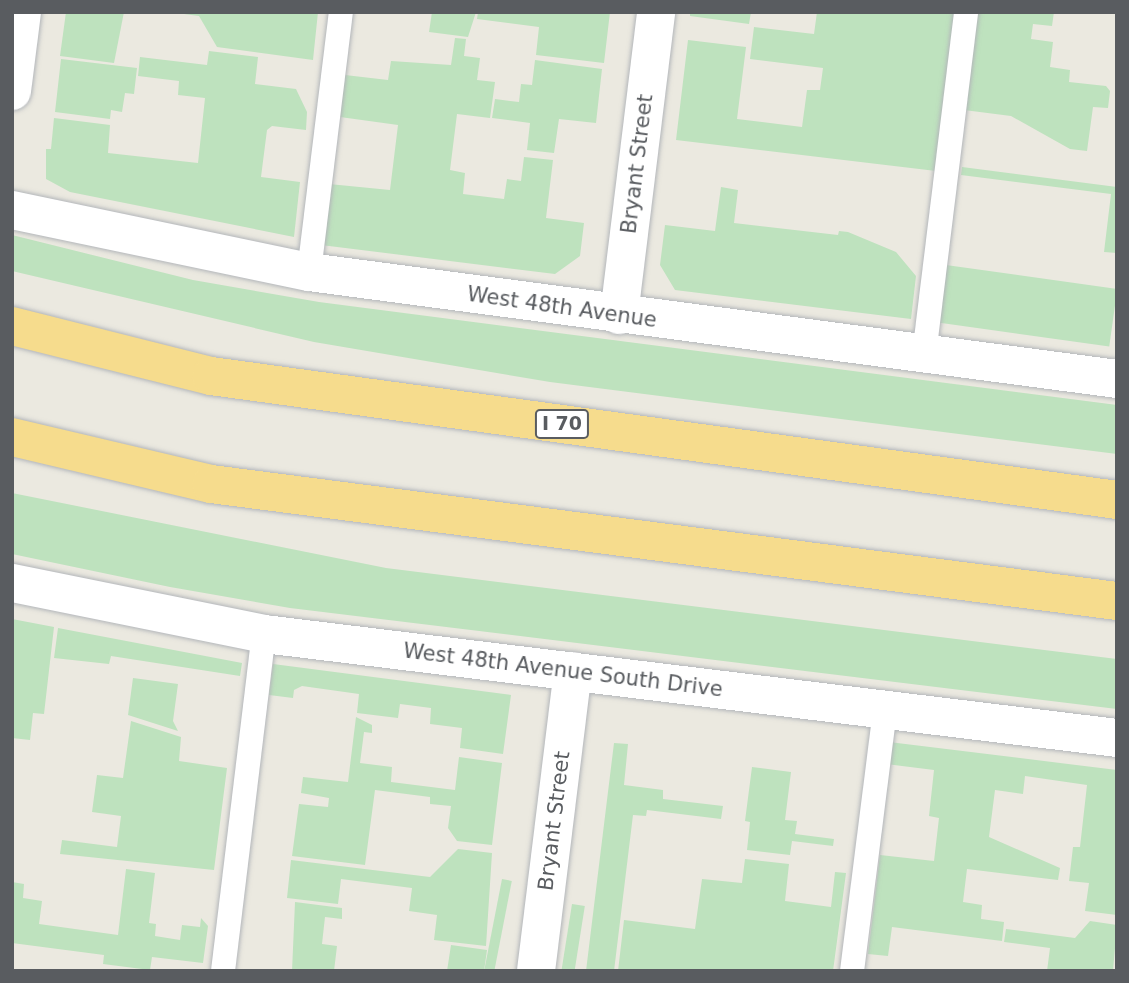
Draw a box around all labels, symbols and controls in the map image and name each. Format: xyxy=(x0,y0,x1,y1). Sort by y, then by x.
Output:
street label: Bryant Street xyxy=(616,93,658,235)
street label: West 48th Avenue xyxy=(466,281,658,333)
road number: I 70 xyxy=(534,408,590,440)
street label: West 48th Avenue South Drive xyxy=(402,638,724,702)
street label: Bryant Street xyxy=(533,750,575,892)

